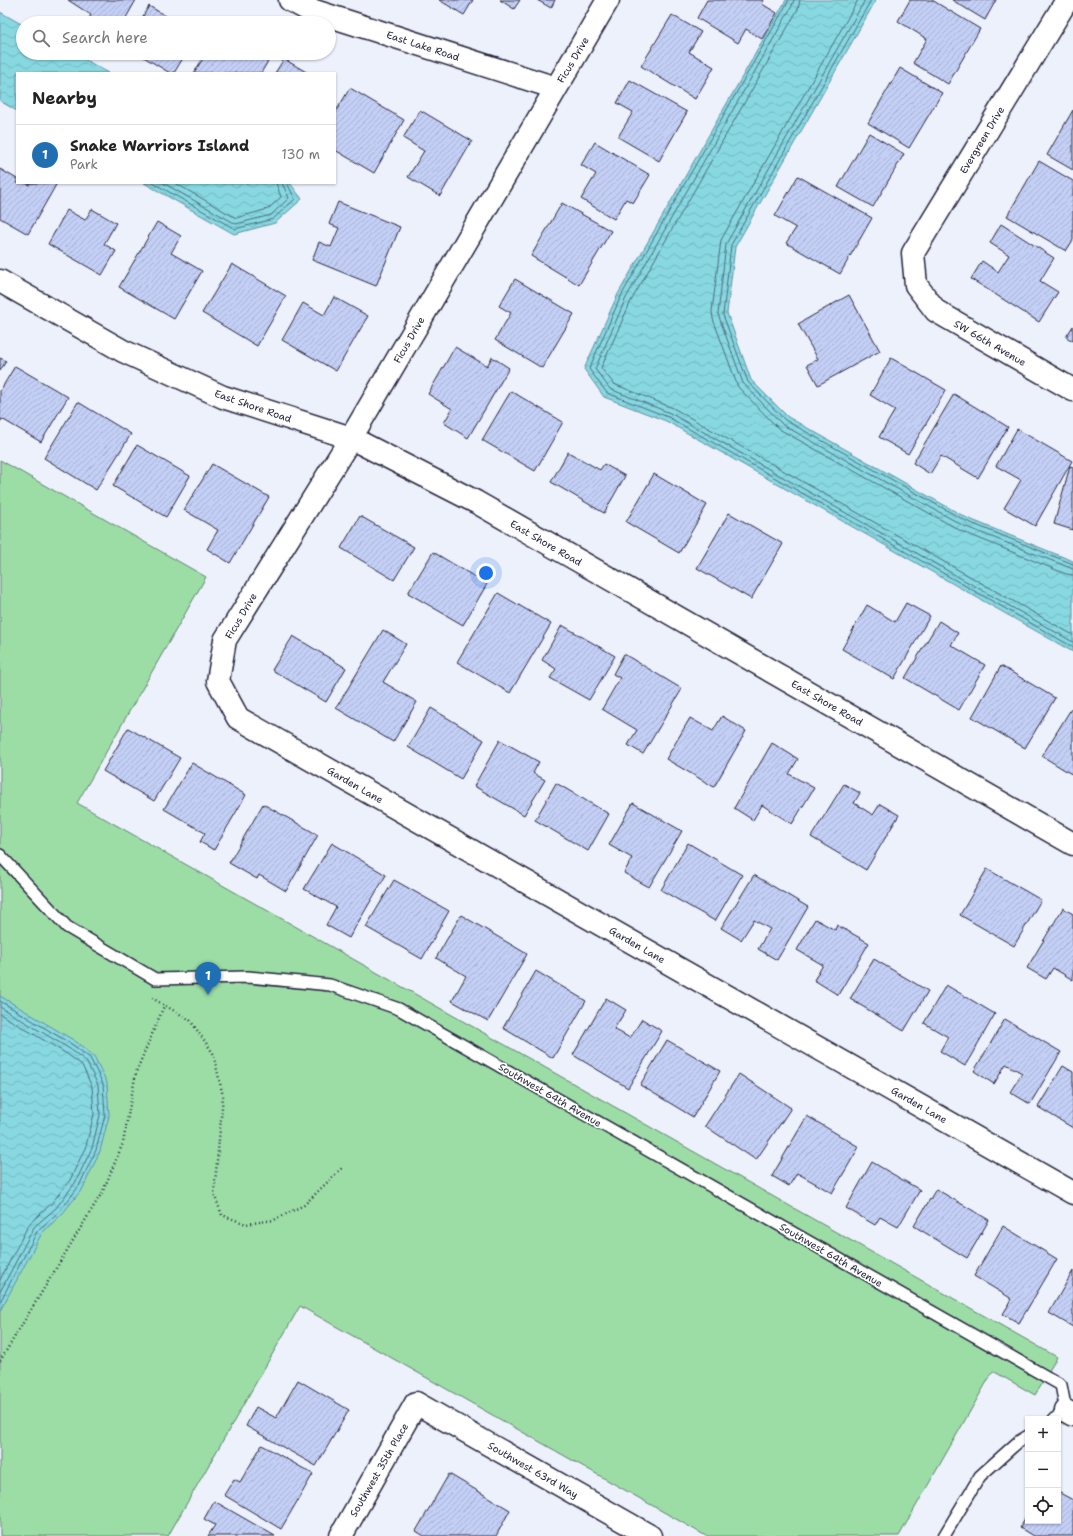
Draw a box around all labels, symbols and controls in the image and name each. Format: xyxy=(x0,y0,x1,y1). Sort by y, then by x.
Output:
search box xyxy=(16,16,336,60)
icon: search xyxy=(30,27,52,49)
text: Search here xyxy=(62,28,148,48)
street label: East Lake Road xyxy=(385,28,462,64)
street label: Ficus Drive xyxy=(554,34,592,85)
text: Nearby xyxy=(32,87,97,109)
street label: Evergreen Drive xyxy=(957,104,1007,176)
text: Snake Warriors Island xyxy=(70,136,249,156)
text: 1 xyxy=(42,146,48,163)
text: 130 m xyxy=(282,146,320,163)
text: Park xyxy=(70,156,98,173)
street label: Ficus Drive xyxy=(391,314,428,366)
street label: SW 66th Avenue xyxy=(952,317,1029,369)
street label: East Shore Road xyxy=(213,387,294,425)
street label: East Shore Road xyxy=(508,517,585,569)
your location xyxy=(476,563,496,583)
street label: Ficus Drive xyxy=(222,590,260,641)
street label: East Shore Road xyxy=(789,677,866,729)
street label: Garden Lane xyxy=(325,764,386,806)
street label: Garden Lane xyxy=(607,924,668,966)
pin: 1 xyxy=(195,962,221,995)
street label: Southwest 64th Avenue xyxy=(496,1060,604,1130)
street label: Garden Lane xyxy=(889,1084,950,1126)
street label: Southwest 64th Avenue xyxy=(777,1220,885,1290)
map controls xyxy=(1025,1416,1061,1524)
button: + xyxy=(1025,1416,1061,1452)
street label: Southwest 35th Place xyxy=(347,1420,411,1519)
street label: Southwest 63rd Way xyxy=(485,1439,581,1501)
button: − xyxy=(1025,1452,1061,1488)
button: locate xyxy=(1025,1488,1061,1524)

